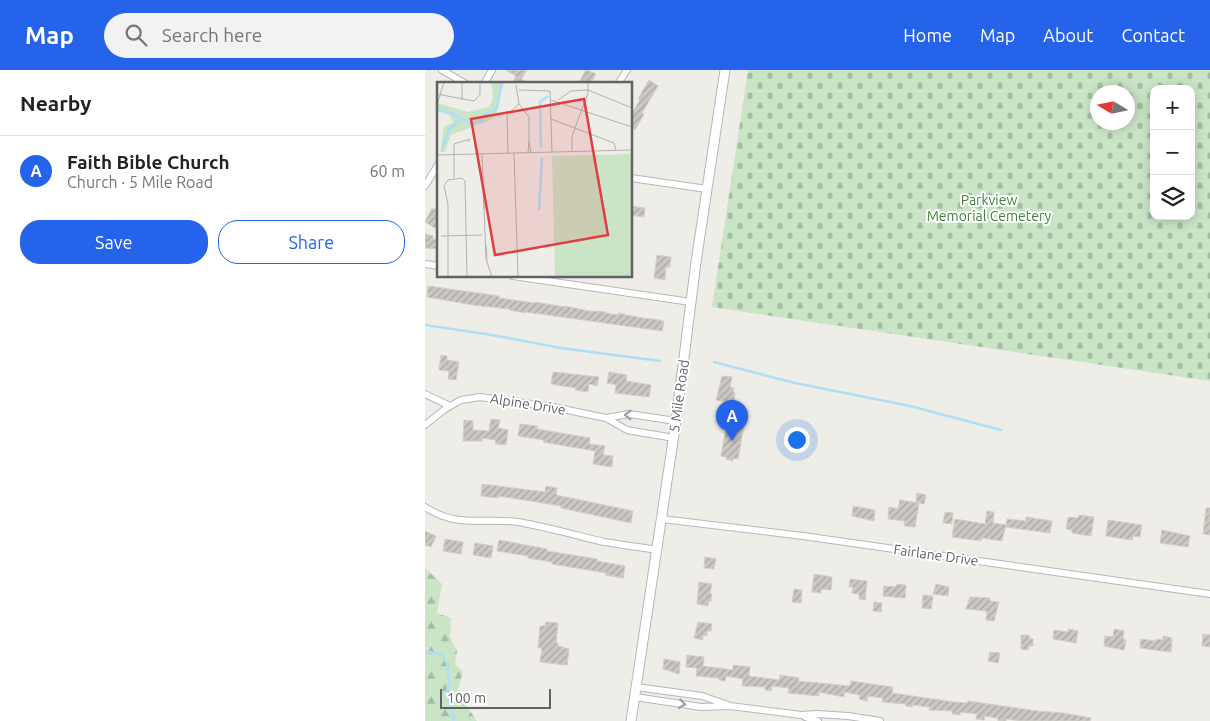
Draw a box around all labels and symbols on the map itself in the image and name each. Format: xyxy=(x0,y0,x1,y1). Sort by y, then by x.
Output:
inset map xyxy=(437,82,633,278)
north arrow xyxy=(1090,85,1135,130)
park label: Parkview Memorial Cemetery xyxy=(927,192,1052,224)
street label: 5 Mile Road xyxy=(666,358,692,434)
street label: Alpine Drive xyxy=(489,390,567,418)
pin: A xyxy=(716,400,748,441)
one-way arrow xyxy=(623,410,631,420)
your location xyxy=(784,427,810,453)
street label: Fairlane Drive xyxy=(892,541,980,569)
scale bar xyxy=(440,686,551,709)
one-way arrow xyxy=(678,698,686,709)

